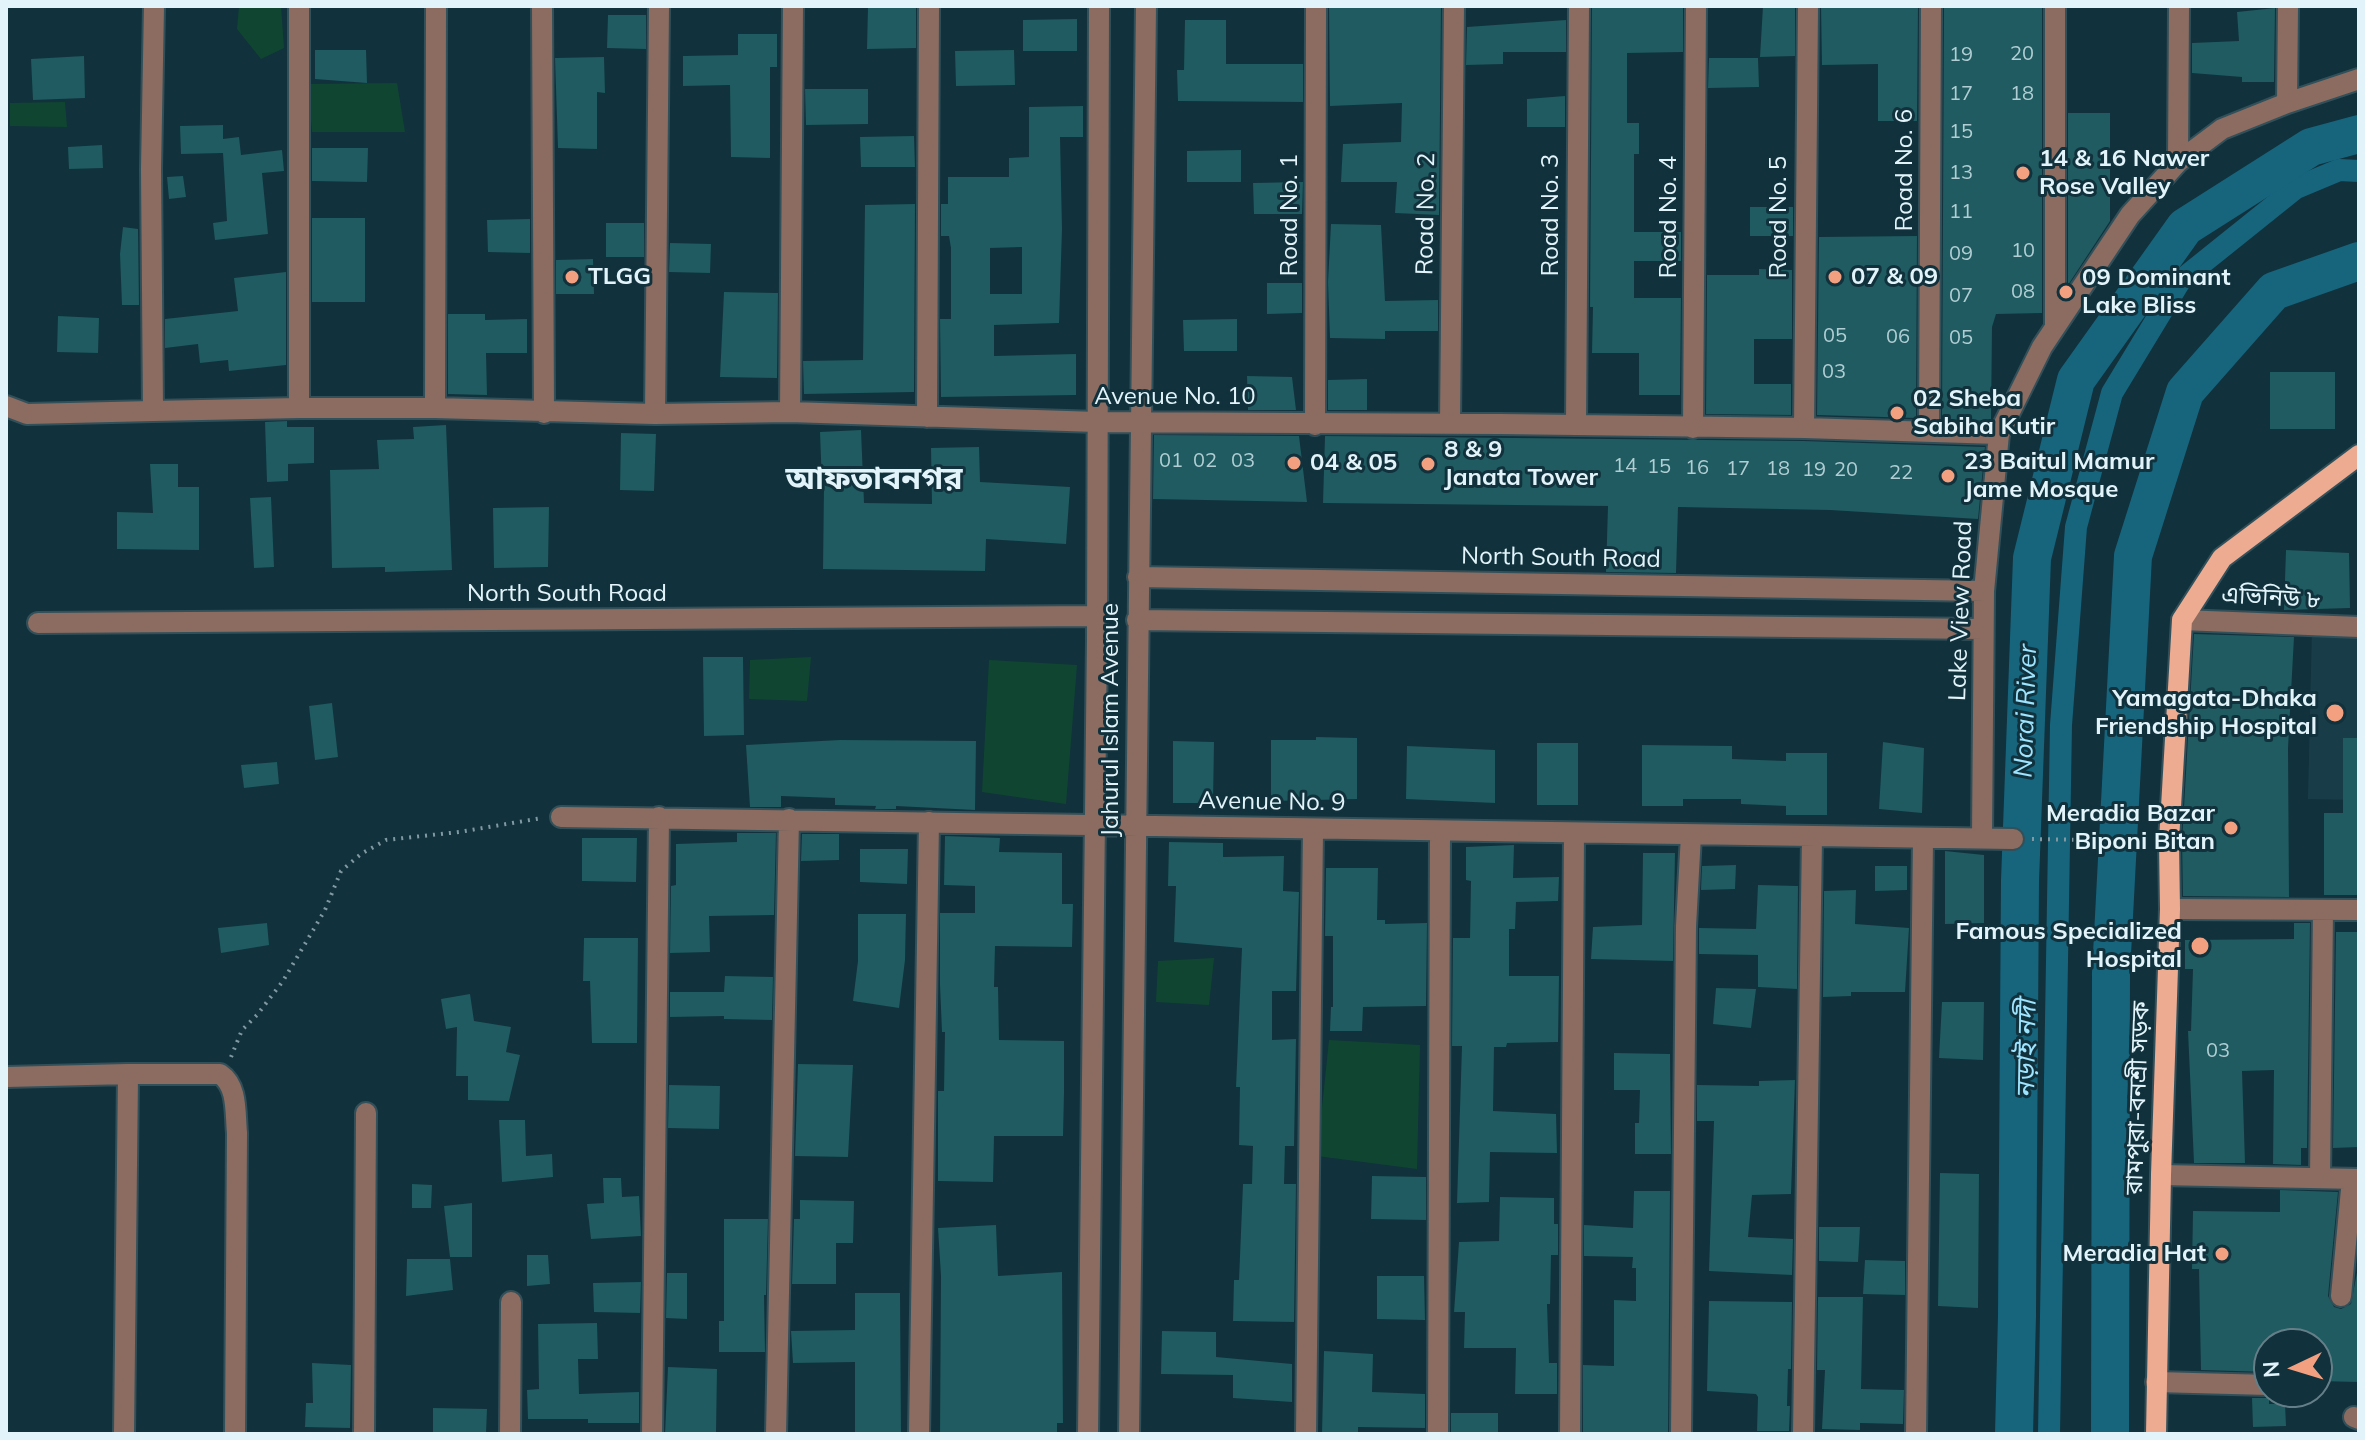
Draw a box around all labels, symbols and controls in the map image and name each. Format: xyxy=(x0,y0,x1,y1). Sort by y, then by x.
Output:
house number: 20 xyxy=(2010,42,2034,66)
house number: 19 xyxy=(1949,43,1973,67)
house number: 17 xyxy=(1949,82,1973,106)
house number: 18 xyxy=(2010,82,2034,106)
street label: Road No. 6 xyxy=(1891,109,1919,231)
house number: 15 xyxy=(1949,120,1973,144)
place label: 14 & 16 Nawer Rose Valley xyxy=(2039,145,2209,201)
street label: Road No. 2 xyxy=(1411,153,1441,275)
street label: Road No. 1 xyxy=(1276,154,1304,276)
street label: Road No. 3 xyxy=(1537,154,1565,276)
street label: Road No. 4 xyxy=(1655,156,1683,278)
street label: Road No. 5 xyxy=(1765,156,1793,278)
house number: 13 xyxy=(1949,161,1973,185)
marker: 14 & 16 Nawer Rose Valley xyxy=(2014,164,2032,182)
house number: 11 xyxy=(1949,200,1973,224)
house number: 10 xyxy=(2011,239,2035,263)
house number: 09 xyxy=(1949,242,1973,266)
place label: TLGG xyxy=(588,263,651,291)
place label: 07 & 09 xyxy=(1851,263,1938,291)
place label: 09 Dominant Lake Bliss xyxy=(2082,264,2231,320)
marker: TLGG xyxy=(563,268,581,286)
marker: 07 & 09 xyxy=(1826,268,1844,286)
house number: 08 xyxy=(2011,280,2035,304)
marker: 09 Dominant Lake Bliss xyxy=(2057,283,2075,301)
house number: 07 xyxy=(1949,284,1973,308)
house number: 05 xyxy=(1823,324,1847,348)
house number: 06 xyxy=(1886,325,1910,349)
house number: 05 xyxy=(1949,326,1973,350)
house number: 03 xyxy=(1822,360,1846,384)
street label: Avenue No. 10 xyxy=(1094,383,1256,411)
place label: 02 Sheba Sabiha Kutir xyxy=(1913,385,2055,441)
marker: 02 Sheba Sabiha Kutir xyxy=(1888,404,1906,422)
place label: 8 & 9 Janata Tower xyxy=(1444,436,1598,492)
place label: 23 Baitul Mamur Jame Mosque xyxy=(1964,448,2154,504)
house number: 01 xyxy=(1159,449,1183,473)
house number: 02 xyxy=(1193,449,1217,473)
house number: 03 xyxy=(1231,449,1255,473)
place label: 04 & 05 xyxy=(1310,449,1397,477)
marker: 04 & 05 xyxy=(1285,454,1303,472)
house number: 14 xyxy=(1613,454,1637,478)
marker: 8 & 9 Janata Tower xyxy=(1419,455,1437,473)
house number: 15 xyxy=(1647,455,1671,479)
house number: 16 xyxy=(1685,456,1709,480)
house number: 17 xyxy=(1726,457,1750,481)
house number: 18 xyxy=(1766,457,1790,481)
house number: 19 xyxy=(1802,458,1826,482)
house number: 20 xyxy=(1834,458,1858,482)
district label: আফতাবনগর xyxy=(786,460,962,498)
house number: 22 xyxy=(1889,461,1913,485)
marker: 23 Baitul Mamur Jame Mosque xyxy=(1939,467,1957,485)
street label: Lake View Road xyxy=(1943,520,1979,702)
street label: North South Road xyxy=(1461,542,1661,574)
street label: North South Road xyxy=(467,580,667,608)
street label: এভিনিউ ৮ xyxy=(2221,581,2321,615)
street label: Jahurul Islam Avenue xyxy=(1097,603,1125,837)
water label: Norai River xyxy=(2008,644,2044,778)
place label: Yamagata-Dhaka Friendship Hospital xyxy=(2095,685,2317,741)
marker: Yamagata-Dhaka Friendship Hospital xyxy=(2324,702,2346,724)
street label: Avenue No. 9 xyxy=(1198,786,1346,818)
place label: Meradia Bazar Biponi Bitan xyxy=(2046,800,2215,856)
marker: Meradia Bazar Biponi Bitan xyxy=(2222,819,2240,837)
place label: Famous Specialized Hospital xyxy=(1955,918,2182,974)
marker: Famous Specialized Hospital xyxy=(2189,935,2211,957)
water label: নড়াই নদী xyxy=(2011,999,2043,1099)
street label: রামপুরা-বনশ্রী সড়ক xyxy=(2120,1001,2156,1195)
house number: 03 xyxy=(2206,1039,2230,1063)
place label: Meradia Hat xyxy=(2063,1240,2206,1268)
marker: Meradia Hat xyxy=(2213,1245,2231,1263)
north arrow xyxy=(2253,1328,2333,1408)
text: N xyxy=(2257,1360,2286,1379)

